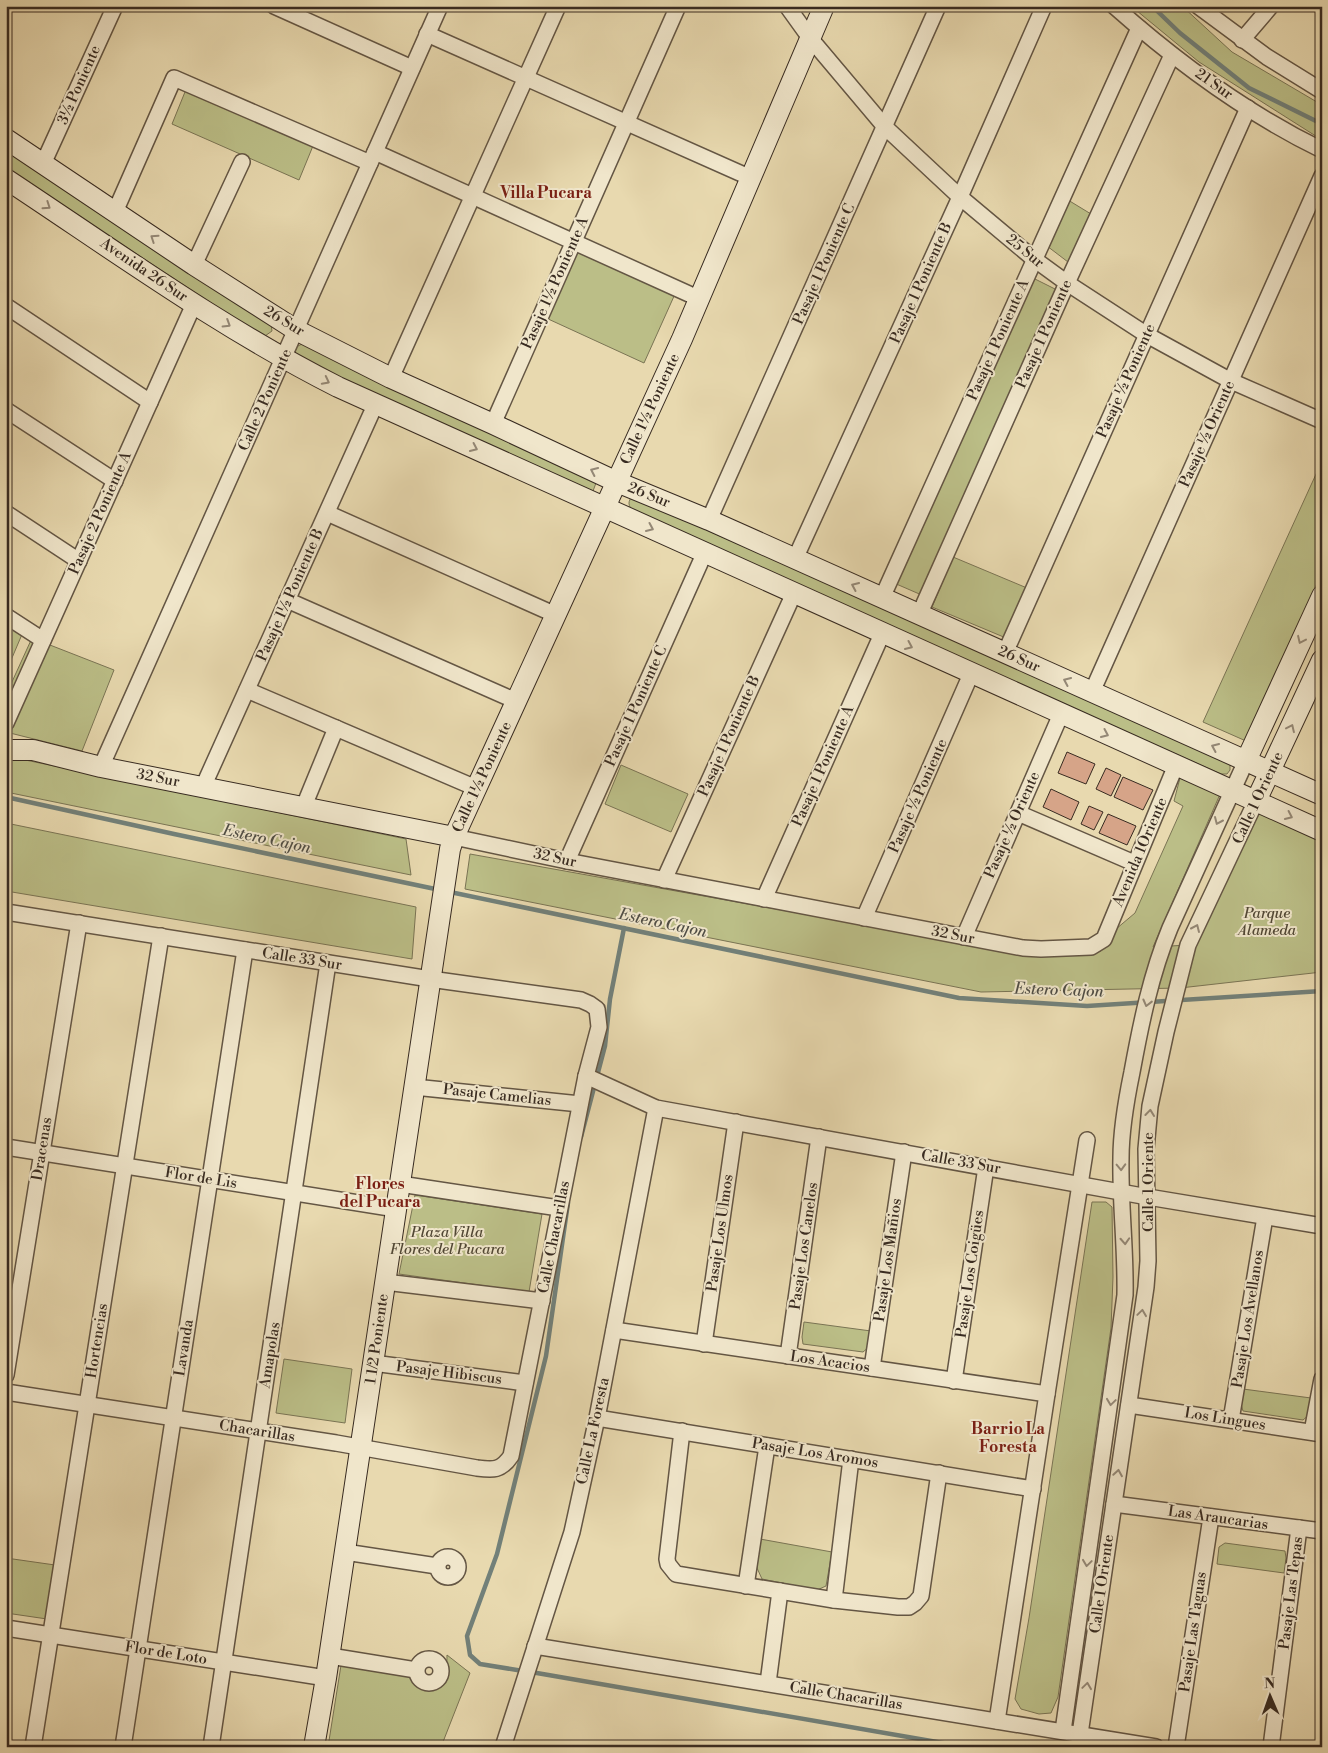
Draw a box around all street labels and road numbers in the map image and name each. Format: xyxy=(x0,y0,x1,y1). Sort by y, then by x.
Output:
street label: 3½ Poniente xyxy=(53,42,105,128)
street label: 21 Sur xyxy=(1191,64,1237,104)
street label: Pasaje 1 Poniente C xyxy=(789,201,859,327)
street label: Pasaje 1½ Poniente A xyxy=(517,213,593,352)
street label: Pasaje 1 Poniente B xyxy=(886,219,956,347)
street label: 25 Sur xyxy=(1002,230,1048,272)
street label: Avenida 26 Sur xyxy=(96,233,192,307)
street label: Pasaje 1 Poniente A xyxy=(963,276,1034,403)
street label: Pasaje 1 Poniente xyxy=(1012,277,1076,391)
street label: 26 Sur xyxy=(260,301,308,341)
street label: Pasaje ½ Poniente xyxy=(1092,321,1160,441)
street label: Calle 2 Poniente xyxy=(234,346,296,454)
street label: Calle 1½ Poniente xyxy=(616,350,684,468)
street label: Pasaje ½ Oriente xyxy=(1175,378,1239,490)
street label: Pasaje 2 Poniente A xyxy=(64,448,136,577)
street label: 26 Sur xyxy=(625,478,674,512)
street label: Pasaje 1½ Poniente B xyxy=(252,526,328,664)
street label: 26 Sur xyxy=(995,641,1044,677)
street label: Pasaje 1 Poniente C xyxy=(601,643,671,769)
street label: Pasaje 1 Poniente B xyxy=(694,672,764,800)
street label: Pasaje 1 Poniente A xyxy=(788,702,859,829)
street label: Calle 1½ Poniente xyxy=(448,718,516,836)
street label: Pasaje ½ Poniente xyxy=(884,736,952,856)
street label: Calle 1 Oriente xyxy=(1228,749,1288,847)
street label: 32 Sur xyxy=(135,765,182,792)
street label: Pasaje ½ Oriente xyxy=(980,769,1044,881)
street label: Avenida 1Oriente xyxy=(1108,795,1172,910)
street label: 32 Sur xyxy=(532,844,579,872)
street label: 32 Sur xyxy=(930,922,977,949)
street label: Calle 33 Sur xyxy=(261,943,344,975)
street label: Pasaje Camelias xyxy=(442,1080,552,1110)
street label: Dracenas xyxy=(28,1116,56,1182)
street label: Calle 1 Oriente xyxy=(1139,1132,1158,1232)
street label: Calle 33 Sur xyxy=(920,1146,1003,1178)
street label: Flor de Lis xyxy=(163,1163,239,1193)
street label: Pasaje Los Ulmos xyxy=(702,1173,738,1293)
street label: Calle Chacarillas xyxy=(534,1179,574,1295)
street label: Pasaje Los Canelos xyxy=(786,1181,822,1311)
street label: Pasaje Los Mañios xyxy=(870,1197,906,1323)
street label: Pasaje Los Coigües xyxy=(952,1209,988,1339)
street label: Pasaje Los Avellanos xyxy=(1228,1249,1268,1389)
street label: 1 1/2 Poniente xyxy=(361,1292,393,1386)
street label: Hortencias xyxy=(82,1302,112,1380)
street label: Lavanda xyxy=(170,1318,198,1378)
street label: Amapolas xyxy=(255,1321,285,1390)
street label: Los Acacios xyxy=(789,1347,871,1377)
street label: Pasaje Hibiscus xyxy=(395,1357,503,1389)
street label: Calle La Foresta xyxy=(572,1375,614,1486)
street label: Los Lingues xyxy=(1183,1403,1267,1435)
street label: Chacarillas xyxy=(218,1416,296,1446)
street label: Pasaje Los Aromos xyxy=(750,1434,880,1472)
street label: Las Araucarias xyxy=(1167,1502,1269,1534)
street label: Calle 1 Oriente xyxy=(1086,1533,1118,1635)
street label: Pasaje Las Tepas xyxy=(1275,1536,1307,1650)
street label: Pasaje Las Taguas xyxy=(1175,1570,1211,1694)
street label: Flor de Loto xyxy=(123,1637,209,1669)
street label: Calle Chacarillas xyxy=(788,1678,904,1714)

